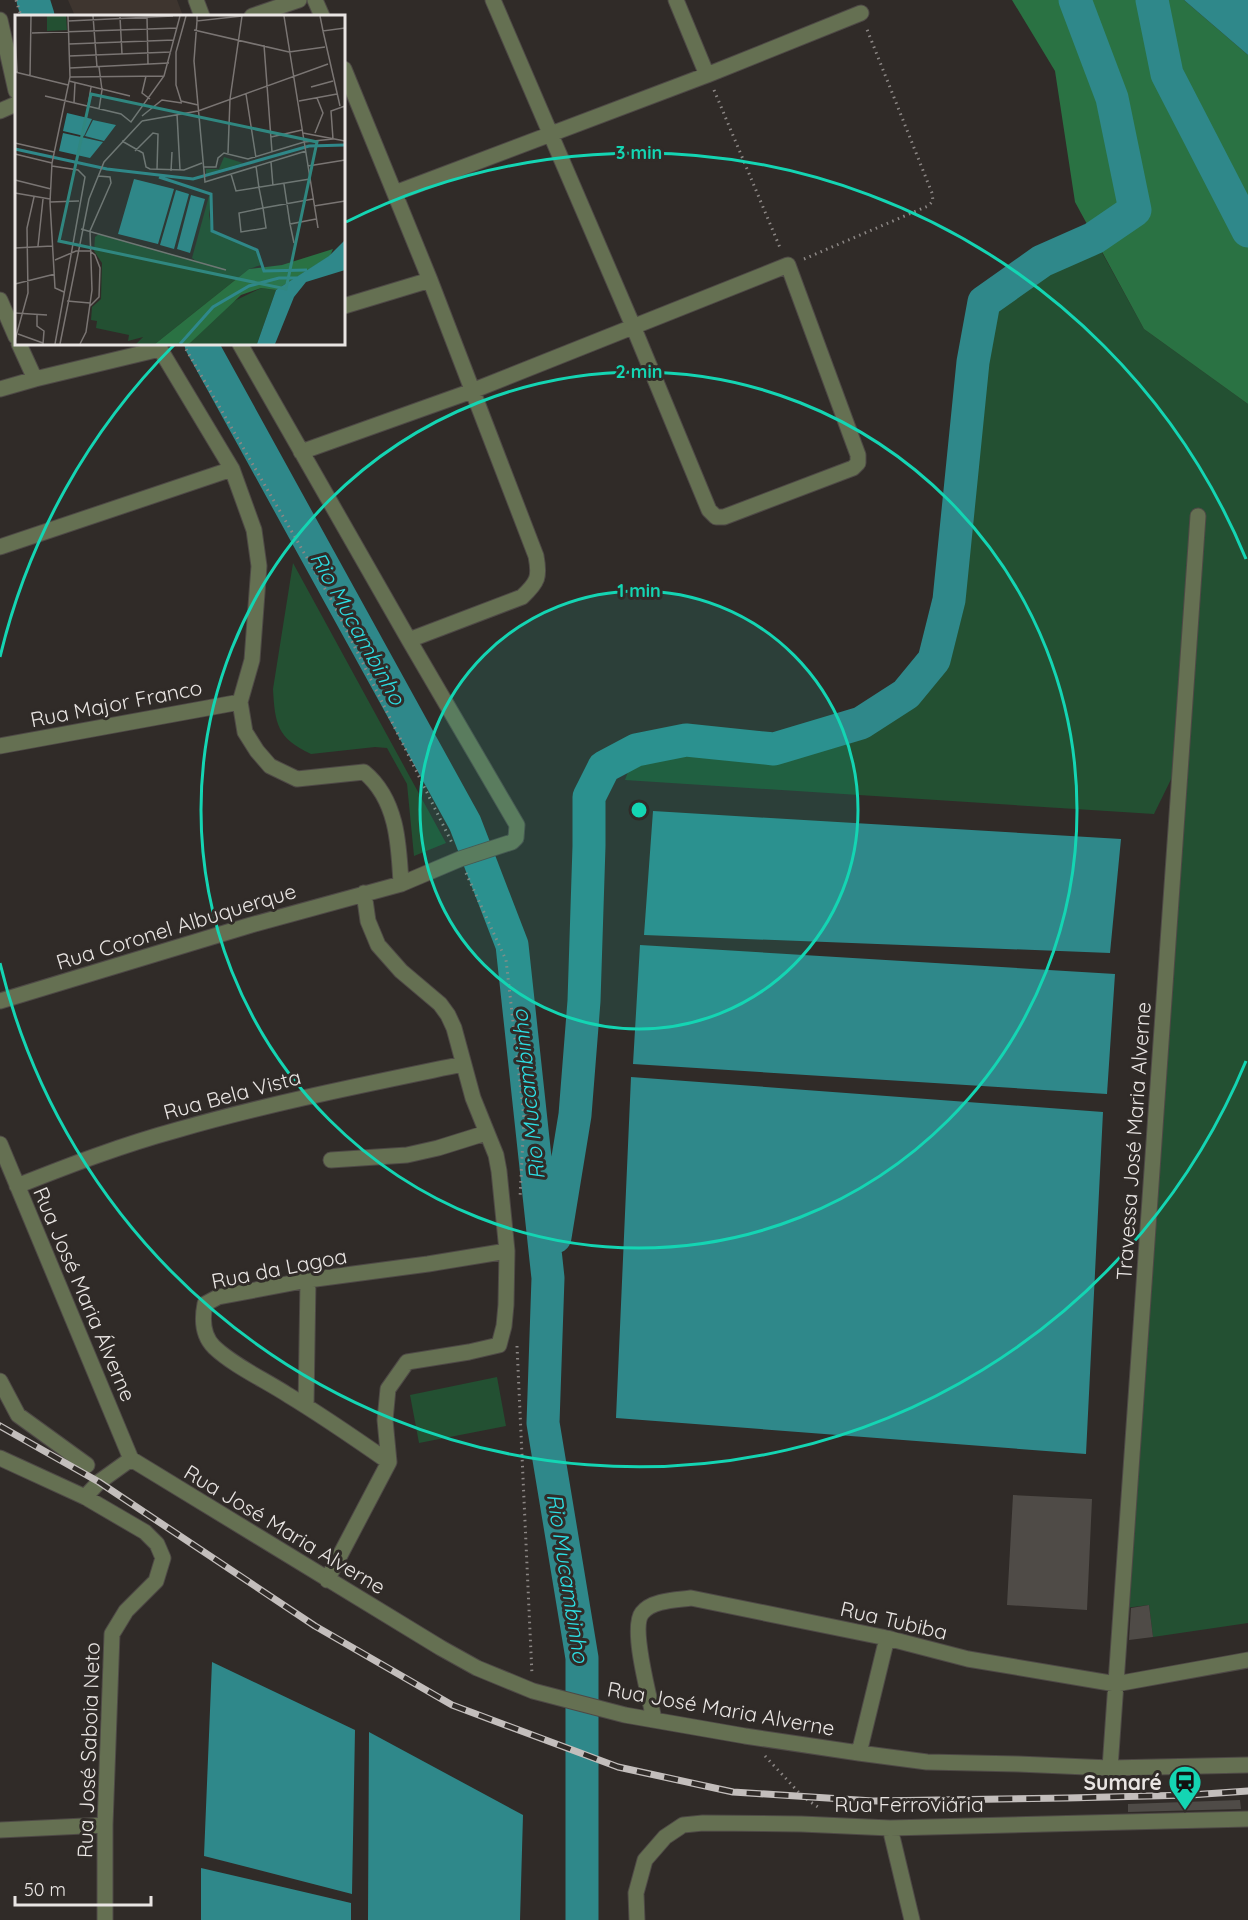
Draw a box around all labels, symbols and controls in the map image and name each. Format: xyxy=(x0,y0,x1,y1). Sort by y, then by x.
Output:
inset map xyxy=(15,15,345,345)
text: 3 min xyxy=(616,141,662,164)
text: 2 min xyxy=(616,360,662,383)
water label: Rio Mucambinho xyxy=(304,547,412,711)
text: 1 min xyxy=(617,579,661,602)
street label: Rua Major Franco xyxy=(28,674,204,732)
centre of rings xyxy=(629,800,649,820)
street label: Rua Coronel Albuquerque xyxy=(53,877,299,975)
street label: Travessa José Maria Alverne xyxy=(1110,1001,1156,1281)
water label: Rio Mucambinho xyxy=(505,1007,551,1181)
street label: Rua Bela Vista xyxy=(160,1063,304,1125)
street label: Rua José Maria Álverne xyxy=(28,1183,142,1405)
street label: Rua da Lagoa xyxy=(209,1242,349,1294)
street label: Rua José Maria Alverne xyxy=(180,1459,390,1599)
water label: Rio Mucambinho xyxy=(541,1491,595,1666)
street label: Rua Tubiba xyxy=(838,1595,950,1645)
street label: Rua José Saboia Neto xyxy=(71,1642,105,1858)
street label: Rua José Maria Alverne xyxy=(605,1675,837,1741)
station icon: Sumaré xyxy=(1167,1764,1203,1811)
place label: Sumaré xyxy=(1084,1769,1162,1795)
street label: Rua Ferroviária xyxy=(834,1791,984,1817)
scale bar xyxy=(15,1869,152,1907)
text: 50 m xyxy=(24,1878,66,1901)

